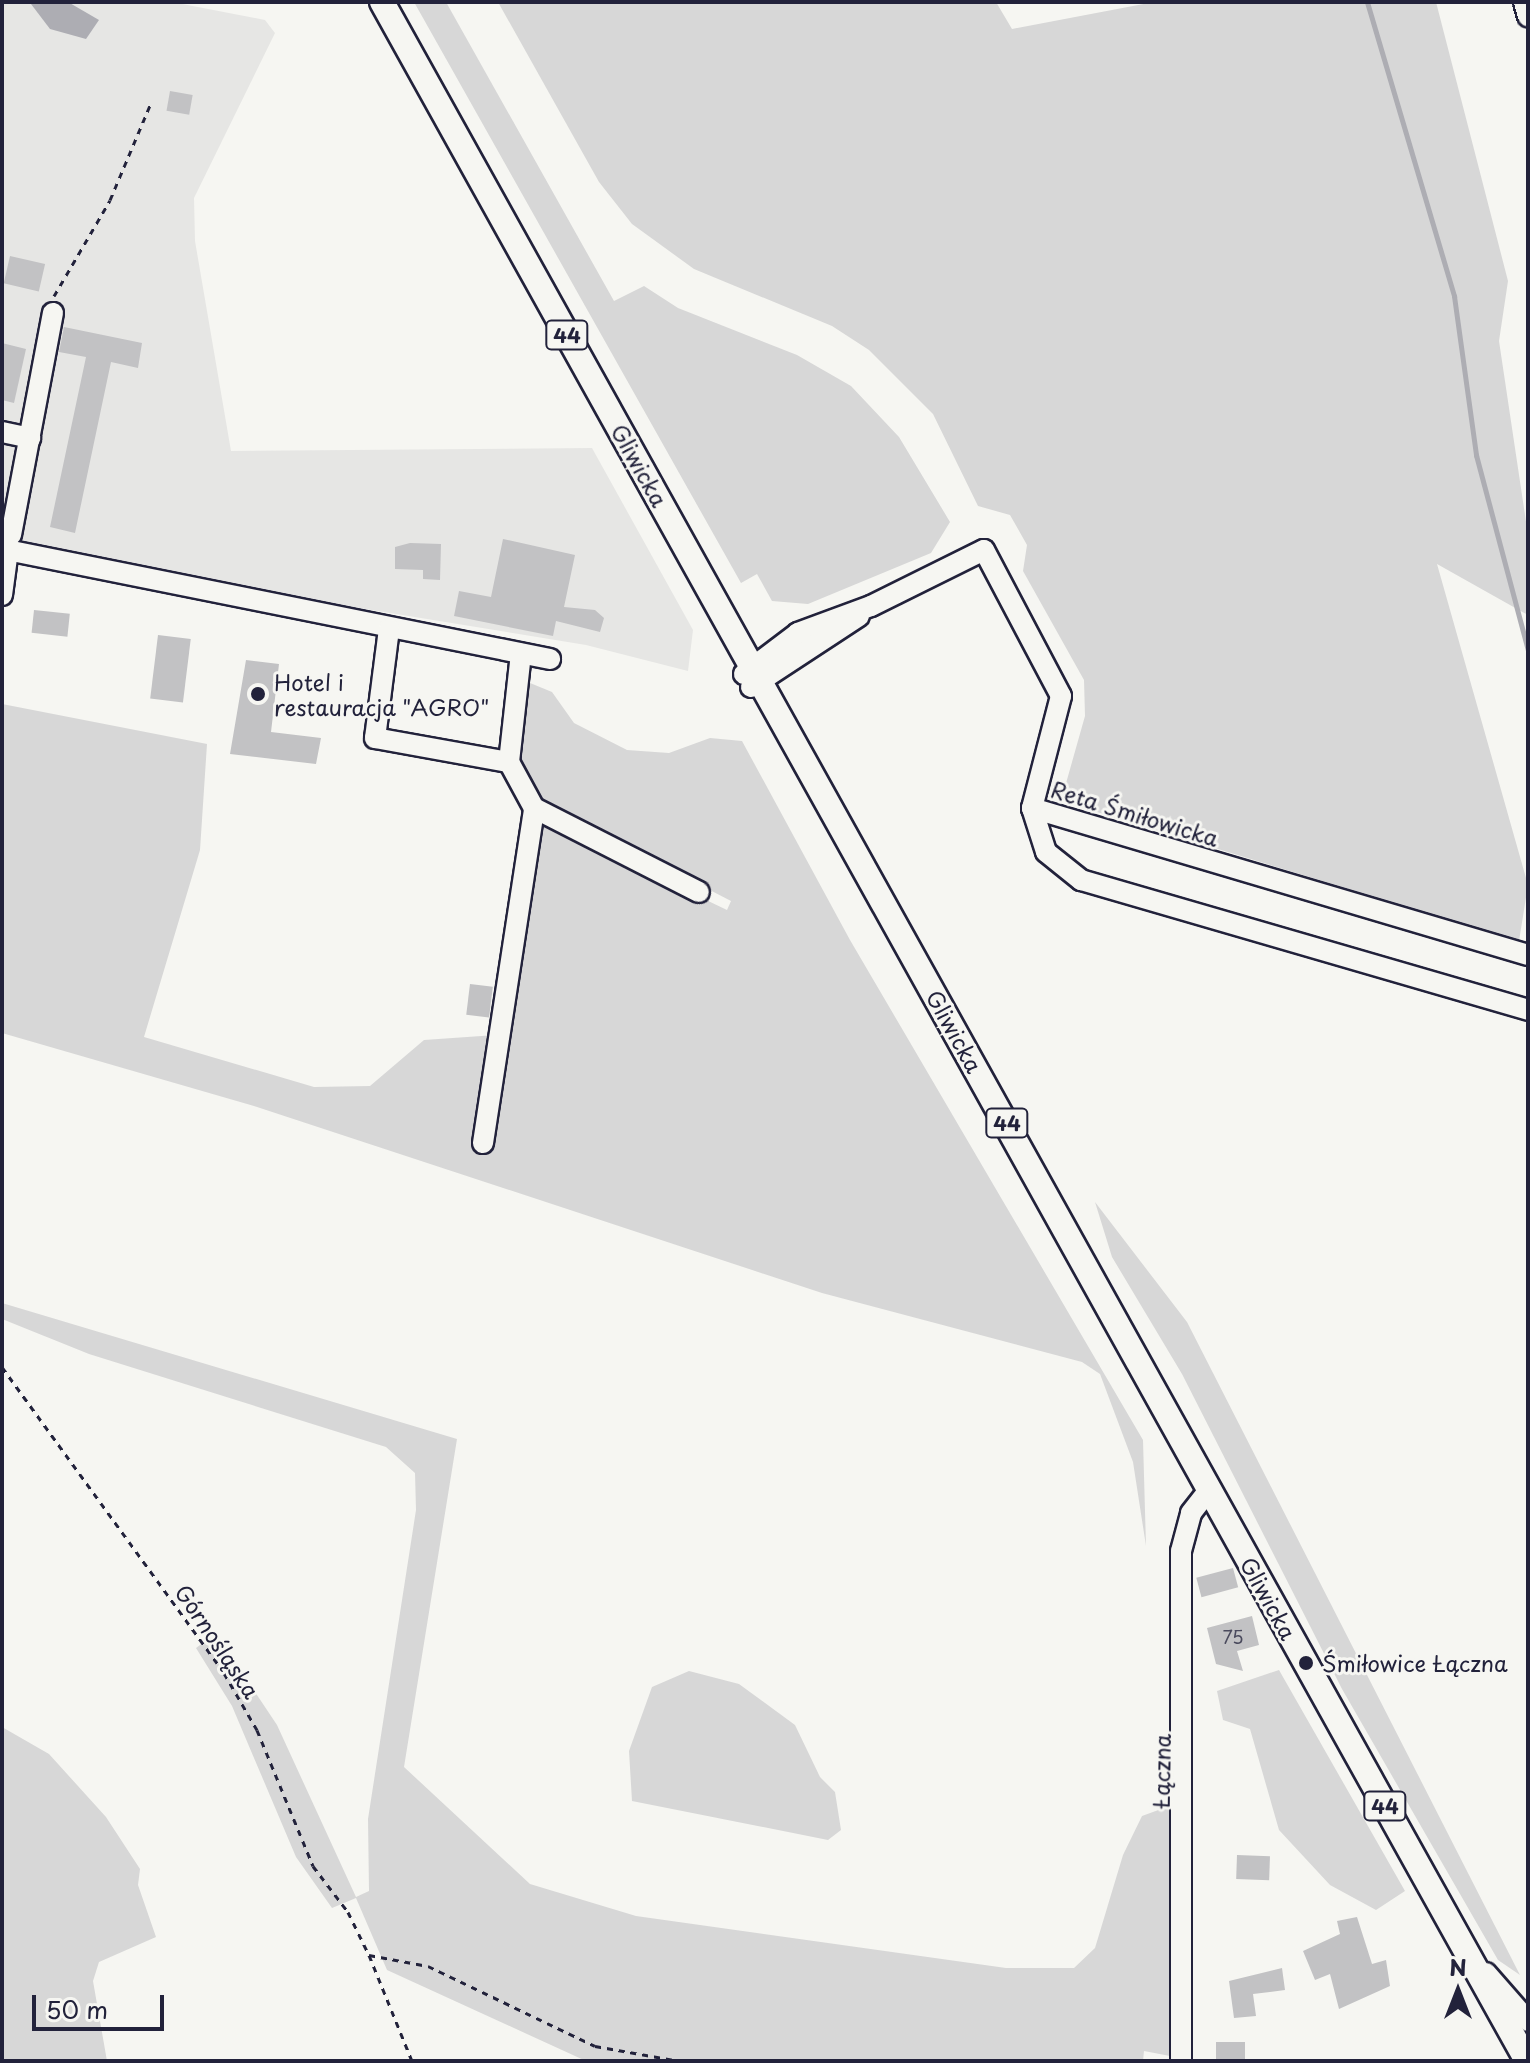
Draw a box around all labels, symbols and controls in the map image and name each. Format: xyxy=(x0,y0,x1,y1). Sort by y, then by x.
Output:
road number: 44 xyxy=(545,319,589,351)
street label: Gliwicka xyxy=(607,419,673,511)
place label: Hotel i restauracja "AGRO" xyxy=(274,668,491,720)
marker: Hotel i restauracja "AGRO" xyxy=(249,685,267,703)
street label: Reta Śmiłowicka xyxy=(1048,775,1222,851)
street label: Gliwicka xyxy=(922,985,988,1077)
road number: 44 xyxy=(985,1107,1029,1139)
street label: Gliwicka xyxy=(1236,1552,1302,1644)
street label: Górnośląska xyxy=(170,1579,266,1703)
house number: 75 xyxy=(1223,1626,1243,1648)
place label: Śmiłowice Łączna xyxy=(1322,1650,1508,1676)
marker: Śmiłowice Łączna xyxy=(1297,1654,1315,1672)
street label: Łączna xyxy=(1147,1734,1175,1808)
road number: 44 xyxy=(1363,1790,1407,1822)
text: N xyxy=(1449,1950,1467,1983)
north arrow xyxy=(1418,1951,1498,2031)
scale bar xyxy=(36,1979,168,2029)
text: 50 m xyxy=(46,1991,108,2027)

